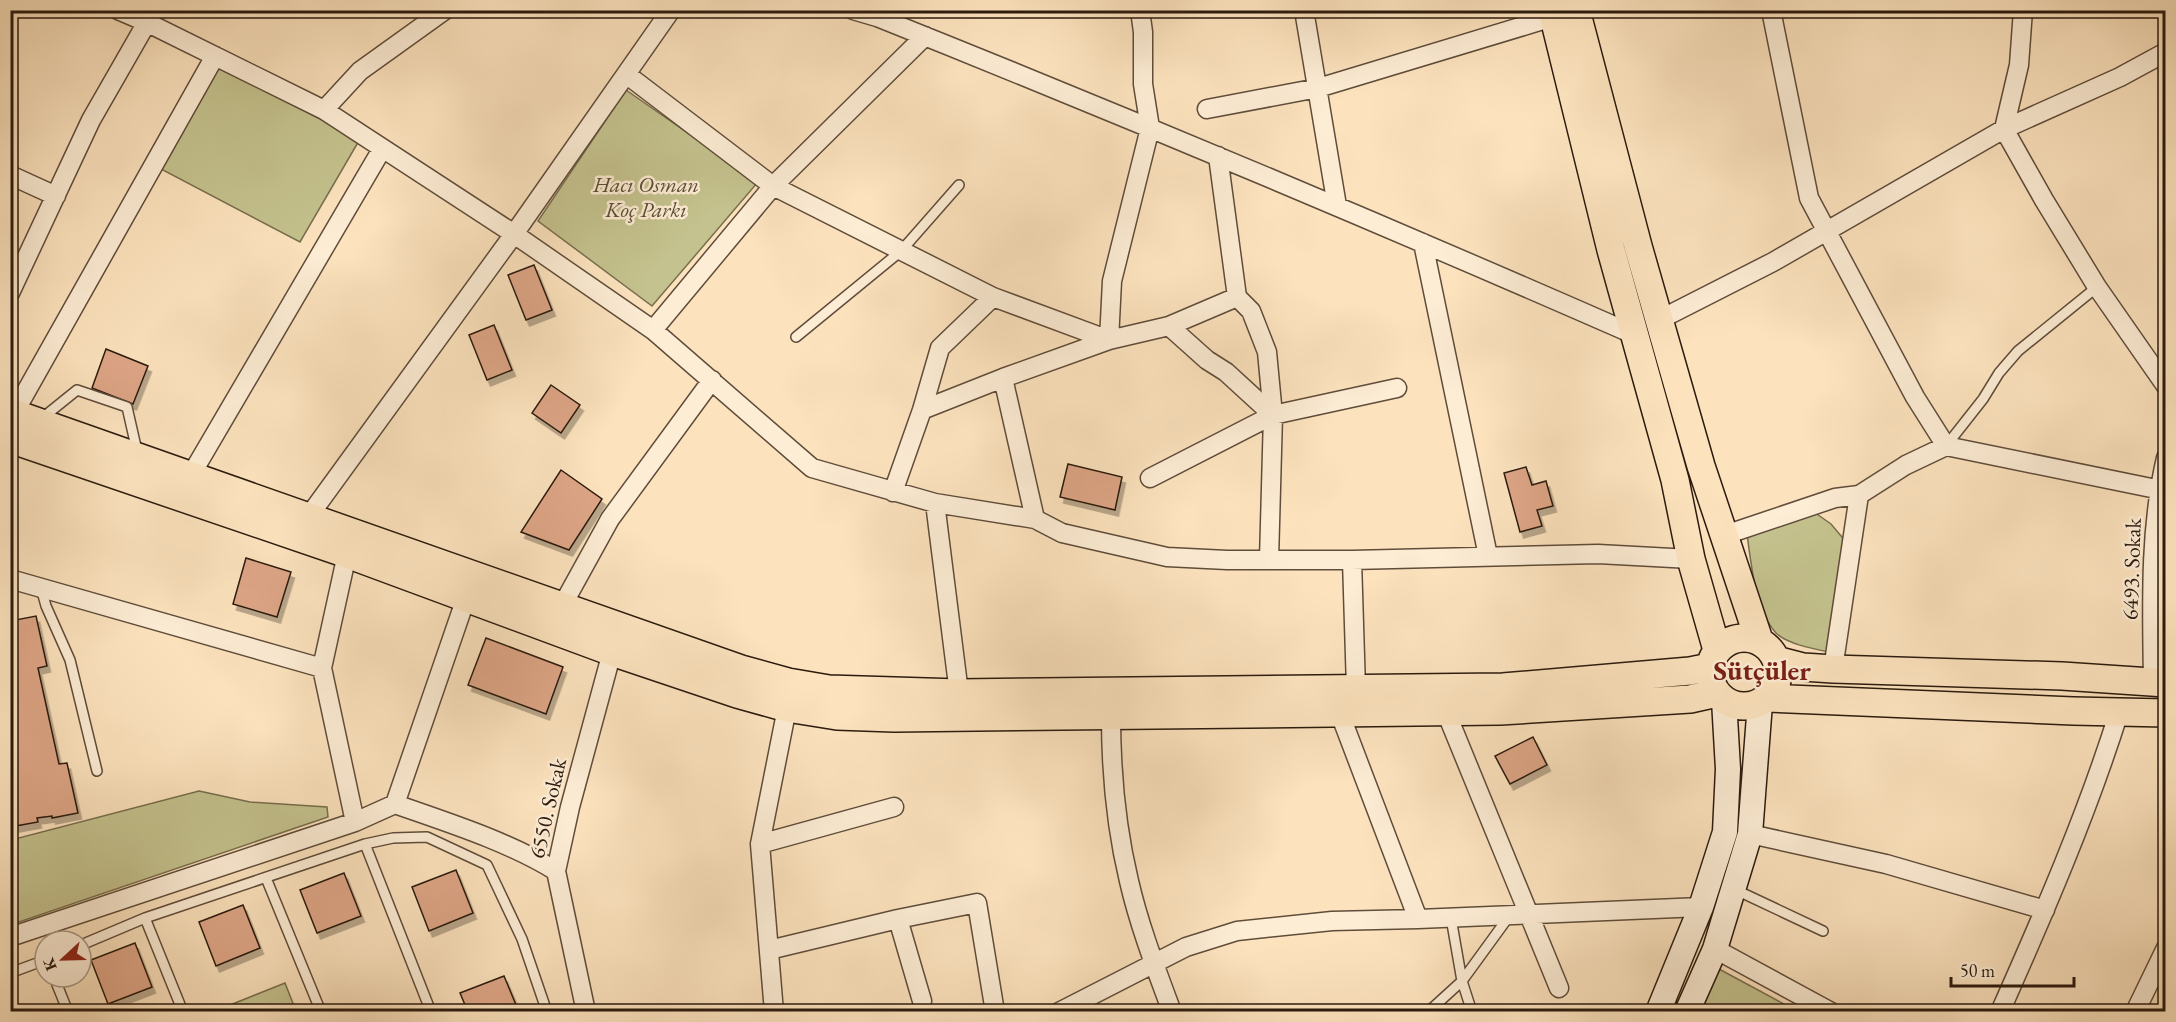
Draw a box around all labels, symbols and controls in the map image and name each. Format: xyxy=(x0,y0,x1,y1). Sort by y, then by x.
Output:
park label: Hacı Osman Koç Parkı xyxy=(592,170,699,224)
street label: 6493. Sokak xyxy=(2115,517,2148,620)
district label: Sütçüler xyxy=(1713,652,1811,688)
street label: 6550. Sokak xyxy=(522,755,573,861)
north arrow xyxy=(33,929,93,989)
scale bar xyxy=(1951,950,2074,988)
text: K xyxy=(37,954,62,974)
text: 50 m xyxy=(1960,959,1995,982)

